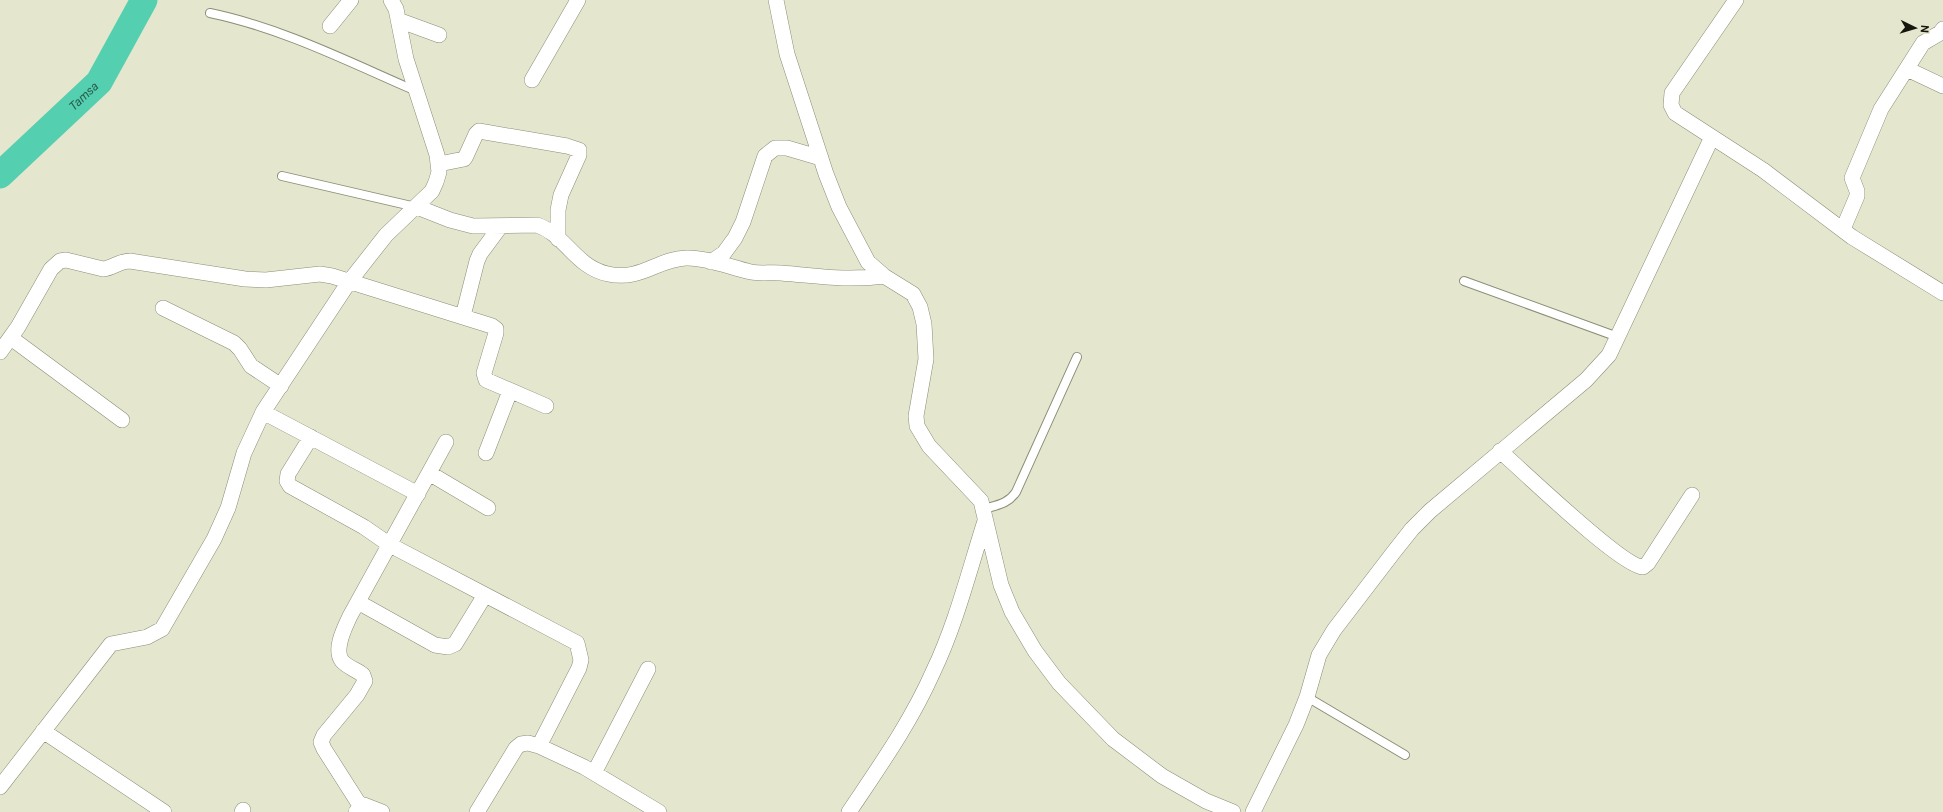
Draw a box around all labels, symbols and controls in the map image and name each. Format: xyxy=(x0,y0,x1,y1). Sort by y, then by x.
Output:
north arrow xyxy=(1895,8,1935,48)
text: N xyxy=(1918,24,1931,33)
water label: Tamsa xyxy=(66,79,101,113)

